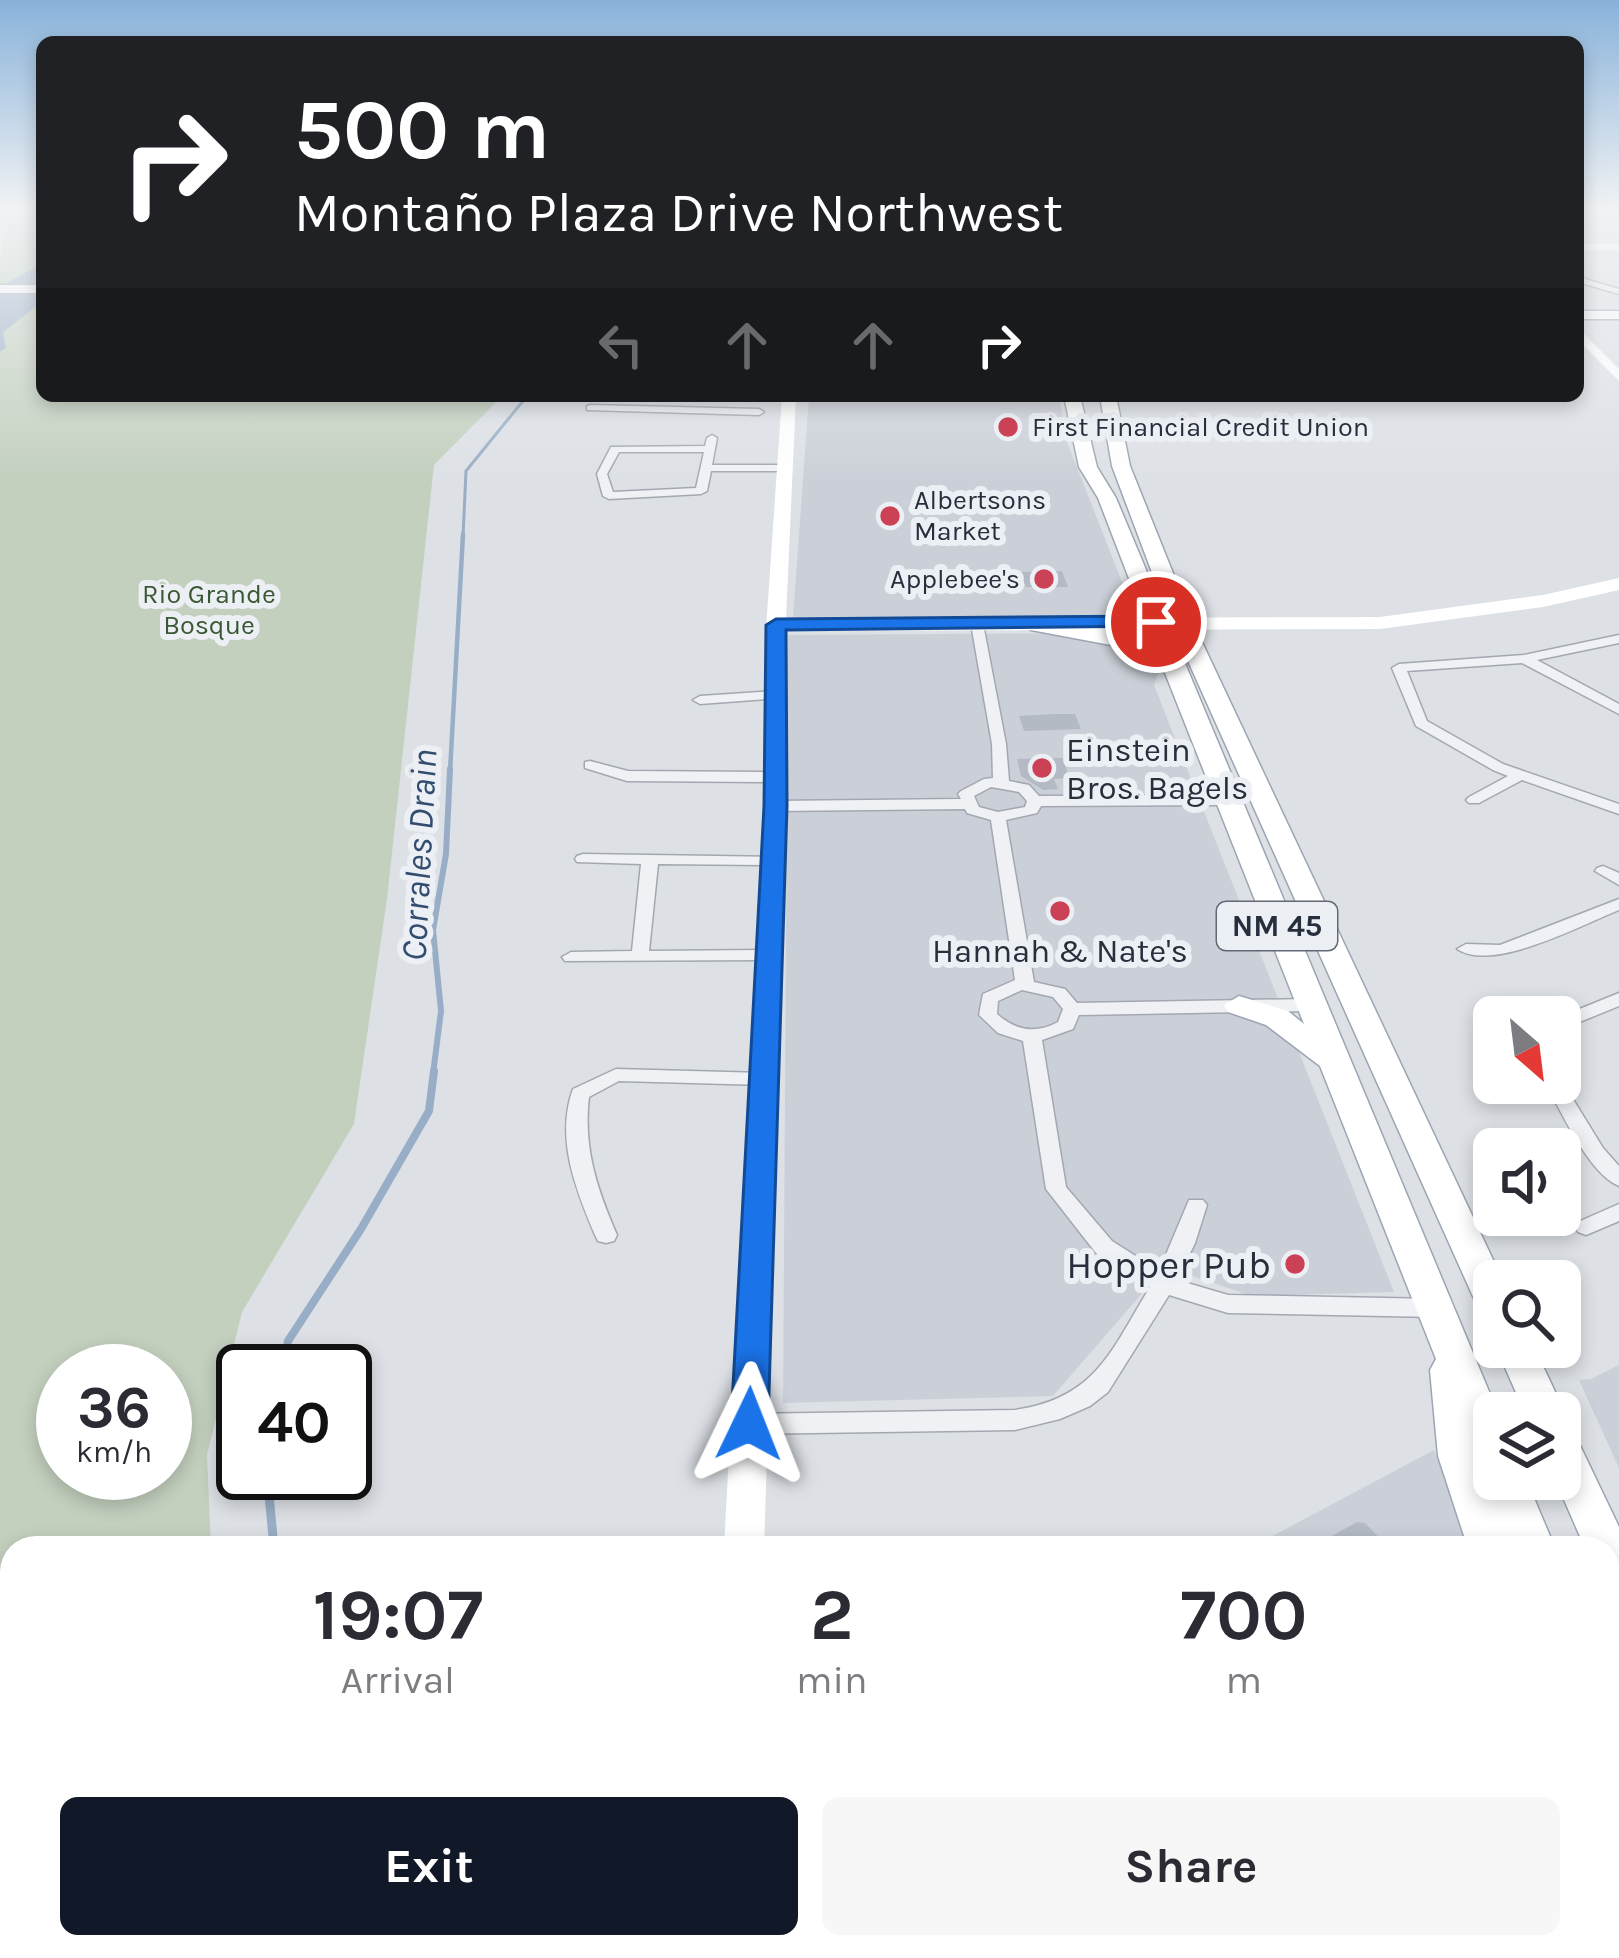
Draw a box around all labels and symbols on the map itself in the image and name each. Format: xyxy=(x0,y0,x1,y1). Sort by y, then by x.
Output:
place label: First Financial Credit Union xyxy=(1032,411,1369,443)
marker: First Financial Credit Union xyxy=(995,414,1021,440)
place label: Albertsons Market xyxy=(914,484,1046,547)
marker: Albertsons Market xyxy=(877,503,903,529)
place label: Applebee's xyxy=(890,563,1020,595)
marker: Applebee's xyxy=(1031,566,1057,592)
pin xyxy=(1105,571,1207,673)
park label: Rio Grande Bosque xyxy=(142,578,276,641)
place label: Einstein Bros. Bagels xyxy=(1066,731,1248,807)
water label: Corrales Drain xyxy=(392,748,446,962)
marker: Einstein Bros. Bagels xyxy=(1029,755,1055,781)
marker: Hannah & Nate's xyxy=(1047,898,1073,924)
road number: NM 45 xyxy=(1217,902,1337,950)
place label: Hannah & Nate's xyxy=(932,932,1188,970)
north arrow xyxy=(1473,996,1581,1104)
place label: Hopper Pub xyxy=(1066,1242,1271,1288)
marker: Hopper Pub xyxy=(1282,1251,1308,1277)
speed limit sign: 40 xyxy=(216,1344,372,1500)
position arrow xyxy=(686,1361,812,1487)

